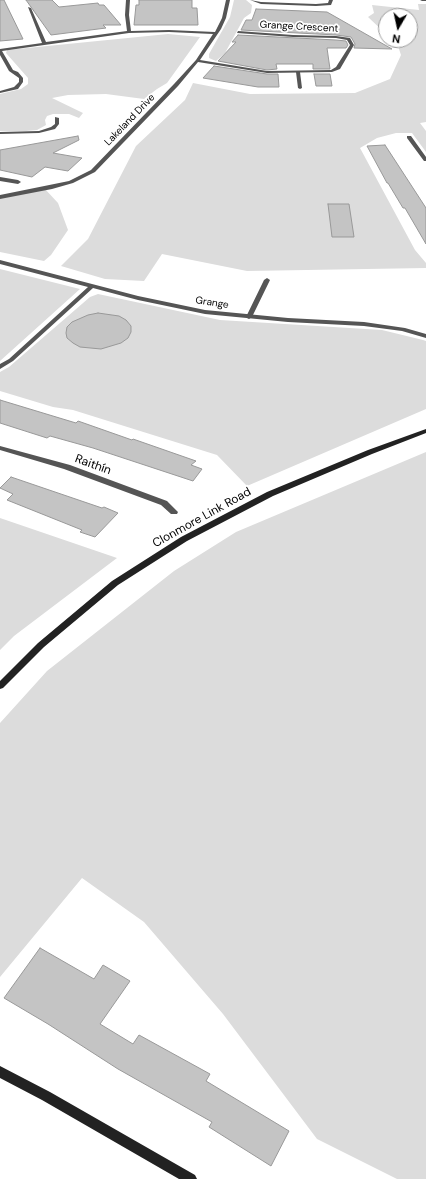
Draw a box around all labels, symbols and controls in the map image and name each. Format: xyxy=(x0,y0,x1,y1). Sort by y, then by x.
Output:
north arrow xyxy=(378,8,418,48)
street label: Grange Crescent xyxy=(259,19,339,35)
text: N xyxy=(391,31,401,46)
street label: Lakeland Drive xyxy=(102,92,158,148)
street label: Grange xyxy=(195,294,229,312)
street label: Raithín xyxy=(73,452,113,478)
street label: Clonmore Link Road xyxy=(150,485,254,551)

